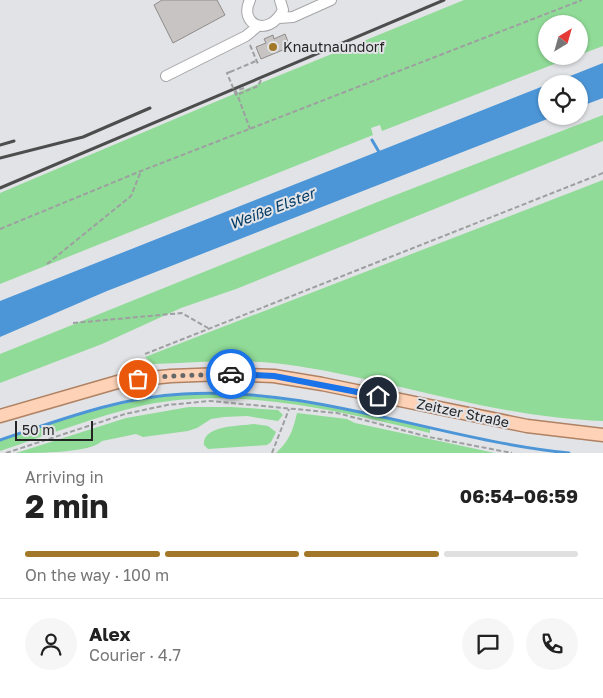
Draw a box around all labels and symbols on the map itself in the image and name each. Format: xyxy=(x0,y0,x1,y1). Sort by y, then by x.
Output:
north arrow xyxy=(538,15,588,65)
place label: Knautnaundorf xyxy=(283,38,385,55)
marker: Knautnaundorf xyxy=(267,41,279,53)
water label: Weiße Elster xyxy=(226,183,319,233)
courier xyxy=(206,349,256,399)
pin xyxy=(117,358,159,400)
pin xyxy=(357,375,399,417)
street label: Zeitzer Straße xyxy=(415,394,511,431)
scale bar xyxy=(15,418,92,441)

